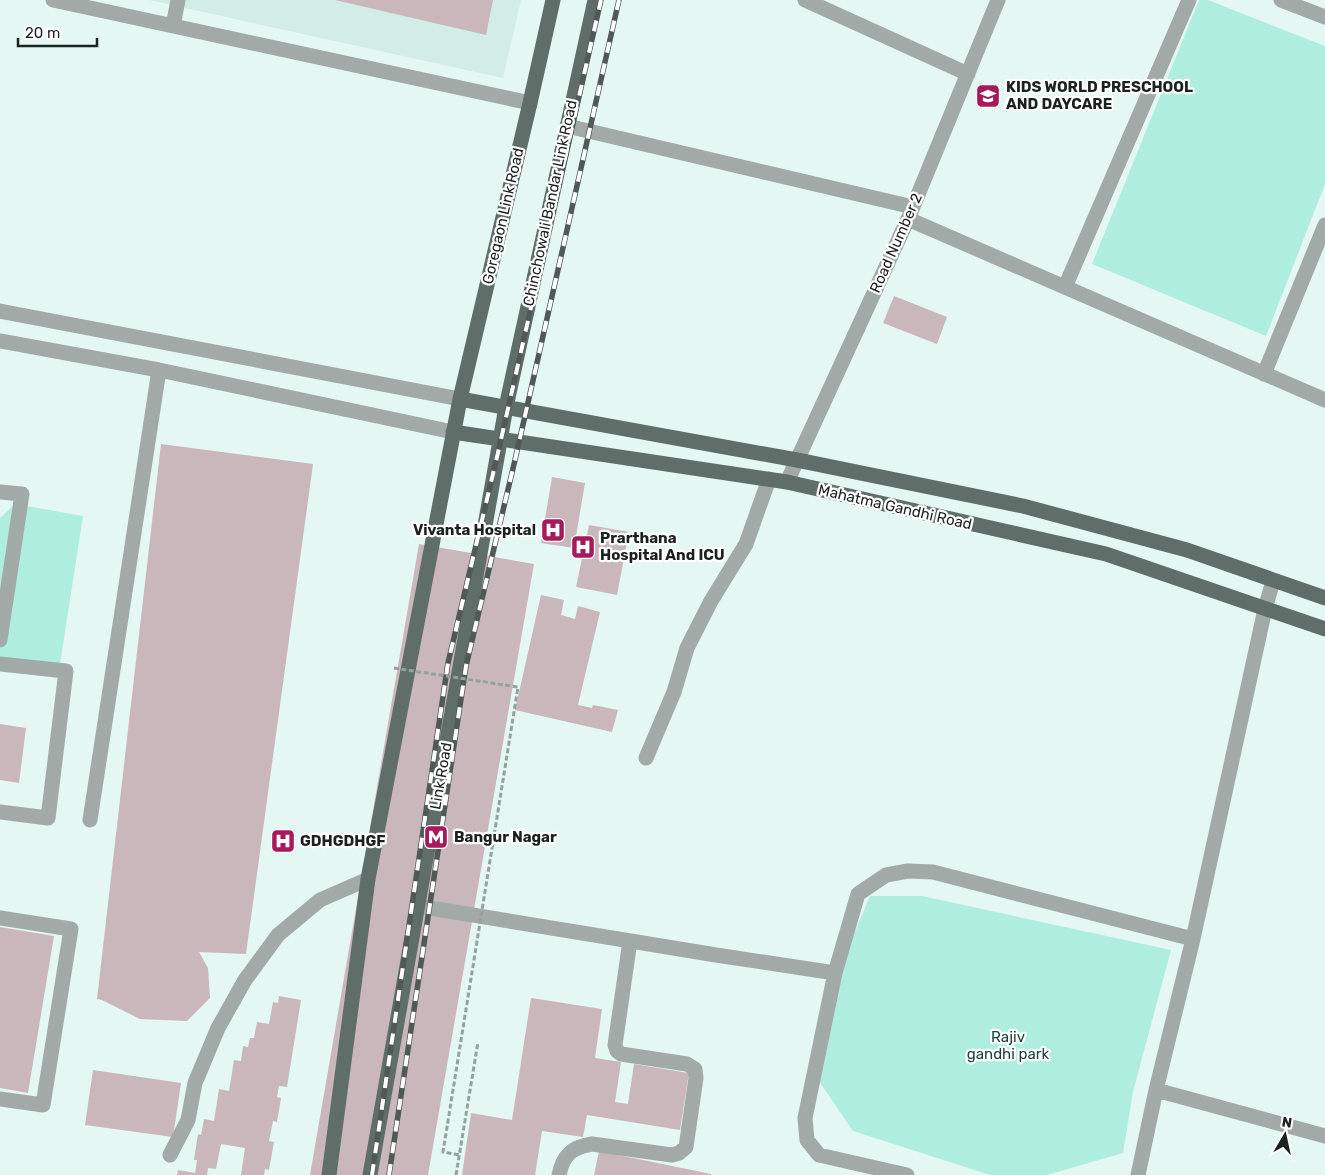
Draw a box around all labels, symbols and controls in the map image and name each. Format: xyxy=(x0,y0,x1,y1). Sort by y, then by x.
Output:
scale bar xyxy=(18,15,96,47)
text: 20 m xyxy=(25,24,60,42)
place label: KIDS WORLD PRESCHOOL AND DAYCARE xyxy=(1006,78,1193,113)
school or university icon: KIDS WORLD PRESCHOOL AND DAYCARE xyxy=(975,83,1001,109)
street label: Chinchowali Bandar Link Road xyxy=(519,98,581,308)
street label: Goregaon Link Road xyxy=(479,146,527,286)
street label: Road Number 2 xyxy=(866,190,926,296)
street label: Mahatma Gandhi Road xyxy=(816,481,974,533)
hospital icon: Vivanta Hospital xyxy=(540,517,566,543)
place label: Vivanta Hospital xyxy=(413,521,536,539)
place label: Prarthana Hospital And ICU xyxy=(600,529,725,564)
hospital icon: Prarthana Hospital And ICU xyxy=(570,534,596,560)
street label: Link Road xyxy=(426,741,456,811)
metro station icon: Bangur Nagar xyxy=(423,824,449,850)
hospital icon: GDHGDHGF xyxy=(270,828,296,854)
place label: Bangur Nagar xyxy=(454,828,557,846)
place label: GDHGDHGF xyxy=(300,832,386,850)
park label: Rajiv gandhi park xyxy=(967,1028,1049,1063)
north arrow xyxy=(1260,1110,1310,1160)
text: N xyxy=(1281,1113,1293,1132)

